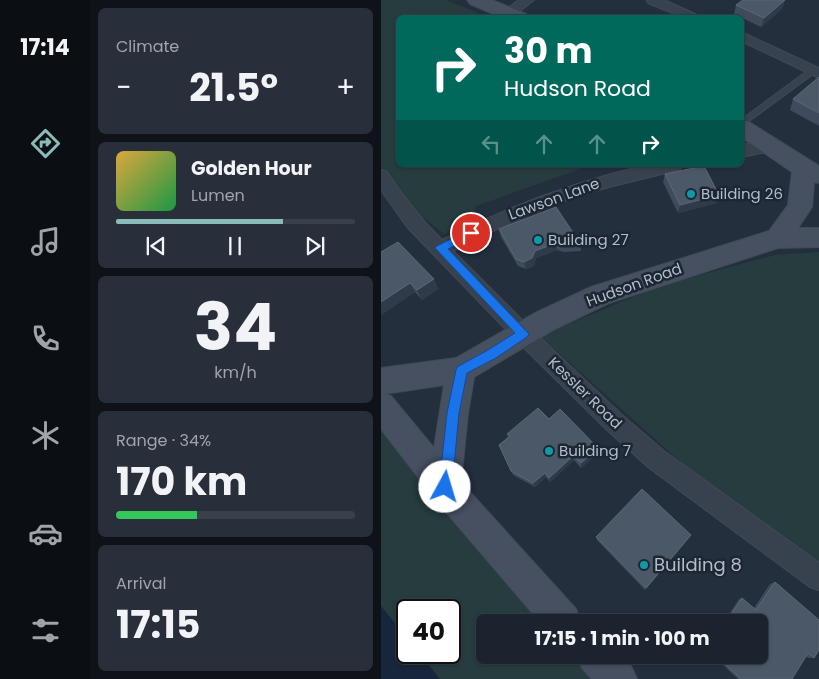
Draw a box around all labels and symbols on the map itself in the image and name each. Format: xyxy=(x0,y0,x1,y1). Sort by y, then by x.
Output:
street label: Lawson Lane xyxy=(505,172,602,225)
place label: Building 26 xyxy=(701,183,783,204)
marker: Building 26 xyxy=(685,188,697,200)
pin xyxy=(450,212,492,254)
place label: Building 27 xyxy=(548,229,629,250)
marker: Building 27 xyxy=(532,234,544,246)
street label: Hudson Road xyxy=(583,258,684,312)
street label: Kessler Road xyxy=(544,352,627,433)
place label: Building 7 xyxy=(559,440,631,461)
marker: Building 7 xyxy=(543,445,555,457)
position arrow xyxy=(418,460,470,512)
place label: Building 8 xyxy=(654,552,742,577)
marker: Building 8 xyxy=(638,559,650,571)
speed limit sign: 40 xyxy=(396,599,461,664)

